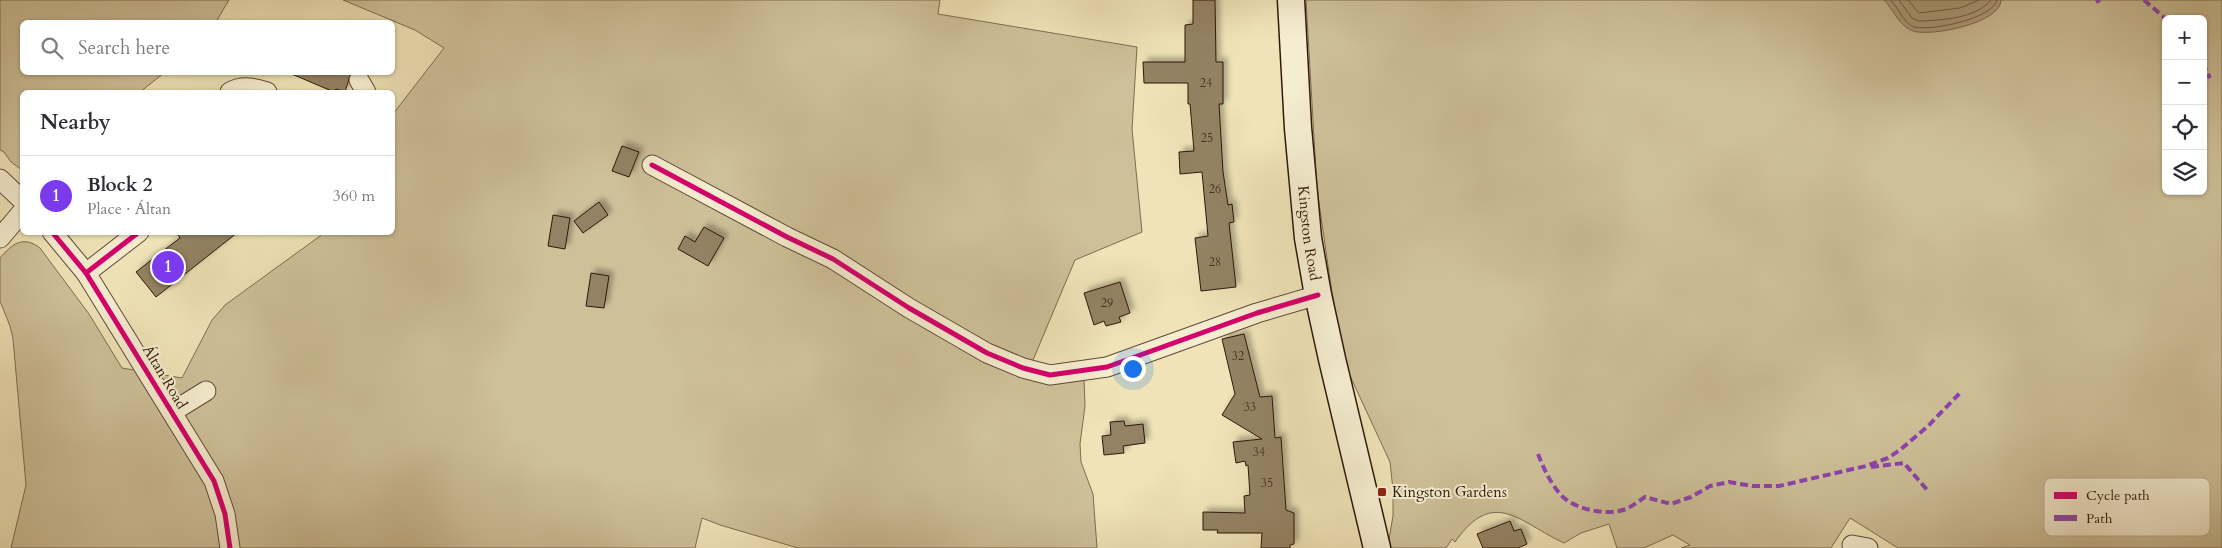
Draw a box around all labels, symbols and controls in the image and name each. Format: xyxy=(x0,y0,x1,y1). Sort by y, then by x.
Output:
map controls xyxy=(2162,15,2207,195)
button: + xyxy=(2162,15,2207,60)
search box xyxy=(20,20,395,75)
icon: search xyxy=(38,34,66,62)
text: Search here xyxy=(78,35,170,61)
button: − xyxy=(2162,60,2207,105)
house number: 24 xyxy=(1200,75,1212,91)
button: locate xyxy=(2162,105,2207,150)
text: Nearby xyxy=(40,108,111,137)
house number: 25 xyxy=(1201,130,1213,146)
button: layers xyxy=(2162,150,2207,195)
text: Block 2 xyxy=(87,172,152,198)
house number: 26 xyxy=(1209,181,1221,197)
text: 1 xyxy=(52,185,60,207)
text: 360 m xyxy=(333,185,375,207)
street label: Kingston Road xyxy=(1293,185,1325,282)
text: Place · Áltan xyxy=(87,198,171,220)
pin: 1 xyxy=(152,248,184,286)
house number: 28 xyxy=(1209,254,1221,270)
house number: 29 xyxy=(1101,295,1113,311)
street label: Áltan Road xyxy=(138,341,192,413)
house number: 32 xyxy=(1232,348,1244,364)
your location xyxy=(1120,356,1146,382)
house number: 33 xyxy=(1244,399,1256,415)
house number: 34 xyxy=(1253,444,1265,460)
house number: 35 xyxy=(1261,475,1273,491)
legend xyxy=(2044,478,2210,536)
place label: Kingston Gardens xyxy=(1392,482,1507,502)
marker: Kingston Gardens xyxy=(1376,486,1388,498)
text: Cycle path xyxy=(2086,486,2150,505)
text: Path xyxy=(2086,509,2113,528)

